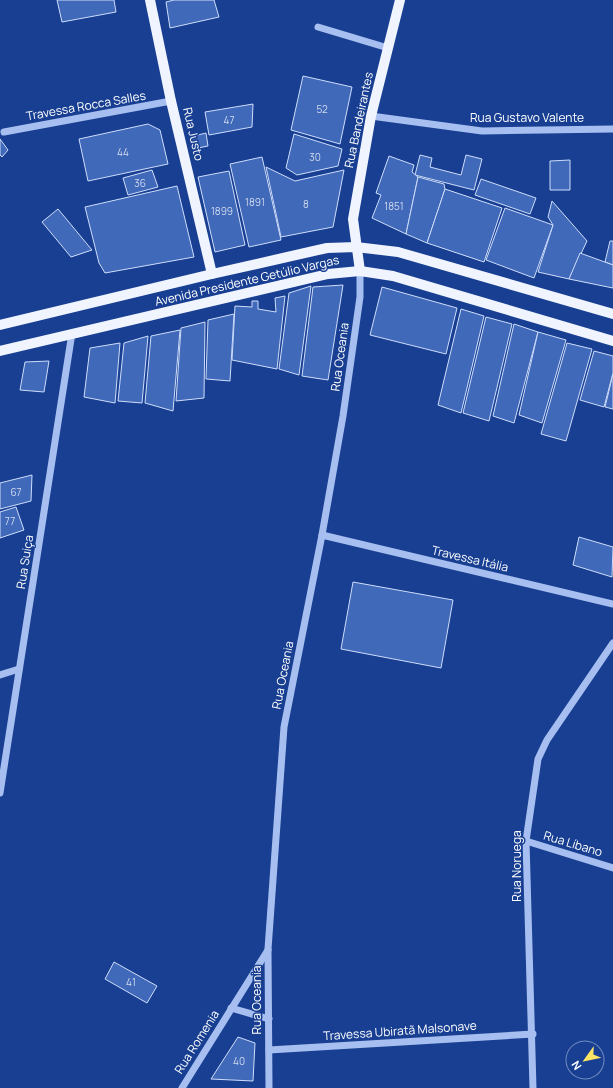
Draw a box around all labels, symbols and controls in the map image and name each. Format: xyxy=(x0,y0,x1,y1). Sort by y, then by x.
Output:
street label: Rua Bandeirantes xyxy=(340,70,377,169)
street label: Travessa Rocca Salles xyxy=(25,87,147,124)
house number: 52 xyxy=(316,102,328,116)
street label: Rua Justo xyxy=(179,105,208,162)
street label: Rua Gustavo Valente xyxy=(470,109,584,126)
house number: 47 xyxy=(224,113,234,127)
house number: 44 xyxy=(117,145,129,159)
house number: 30 xyxy=(309,150,321,164)
house number: 36 xyxy=(134,176,146,190)
house number: 1891 xyxy=(245,195,265,209)
house number: 8 xyxy=(303,197,309,211)
house number: 1851 xyxy=(384,199,404,213)
house number: 1899 xyxy=(211,204,233,218)
street label: Avenida Presidente Getúlio Vargas xyxy=(153,251,341,310)
street label: Rua Oceania xyxy=(326,322,353,392)
house number: 67 xyxy=(10,485,22,499)
house number: 77 xyxy=(5,514,15,528)
street label: Rua Suiça xyxy=(12,534,37,590)
street label: Travessa Itália xyxy=(430,541,510,576)
street label: Rua Oceania xyxy=(268,639,297,710)
street label: Rua Líbano xyxy=(542,827,605,861)
street label: Rua Noruega xyxy=(508,830,525,902)
street label: Rua Oceania xyxy=(248,965,265,1035)
house number: 41 xyxy=(126,975,136,989)
street label: Rua Romenia xyxy=(170,1007,223,1077)
street label: Travessa Ubiratã Malsonave xyxy=(323,1017,477,1044)
north arrow xyxy=(565,1040,605,1080)
house number: 40 xyxy=(233,1054,245,1068)
text: N xyxy=(568,1058,585,1073)

